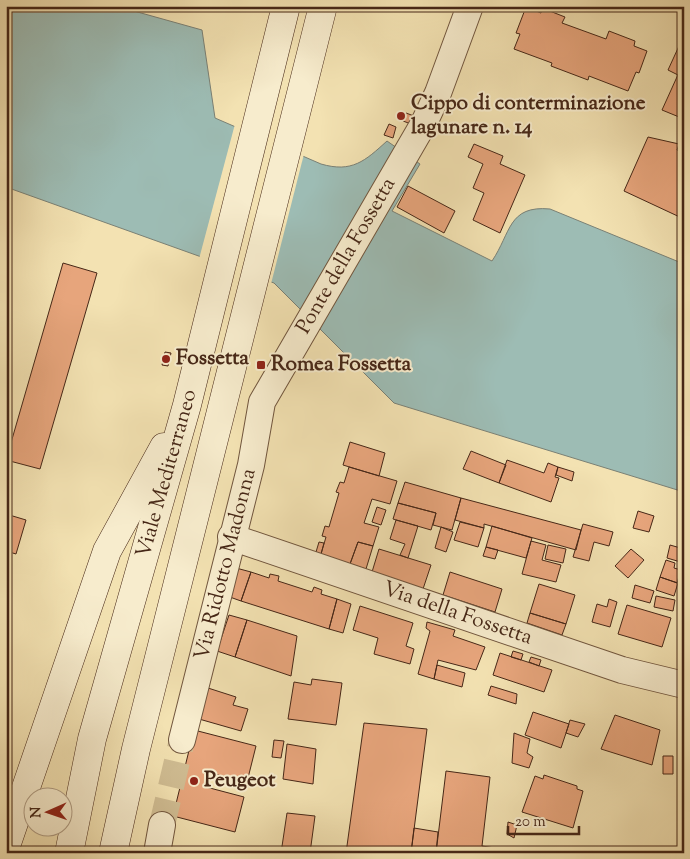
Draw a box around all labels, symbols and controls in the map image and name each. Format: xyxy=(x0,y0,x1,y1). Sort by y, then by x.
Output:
place label: Cippo di conterminazione lagunare n. 14 xyxy=(411,89,646,143)
marker: Cippo di conterminazione lagunare n. 14 xyxy=(395,110,407,122)
street label: Ponte della Fossetta xyxy=(289,172,404,340)
place label: Fossetta xyxy=(176,344,249,374)
place label: Romea Fossetta xyxy=(271,350,411,380)
marker: Fossetta xyxy=(160,353,172,365)
marker: Romea Fossetta xyxy=(255,359,267,371)
street label: Viale Mediterraneo xyxy=(129,387,205,561)
street label: Via Ridotto Madonna xyxy=(188,465,265,663)
street label: Via della Fossetta xyxy=(378,575,536,653)
place label: Peugeot xyxy=(204,766,276,796)
marker: Peugeot xyxy=(188,775,200,787)
north arrow xyxy=(22,786,72,836)
scale bar xyxy=(508,804,579,836)
text: N xyxy=(27,806,47,818)
text: 20 m xyxy=(515,812,546,833)

